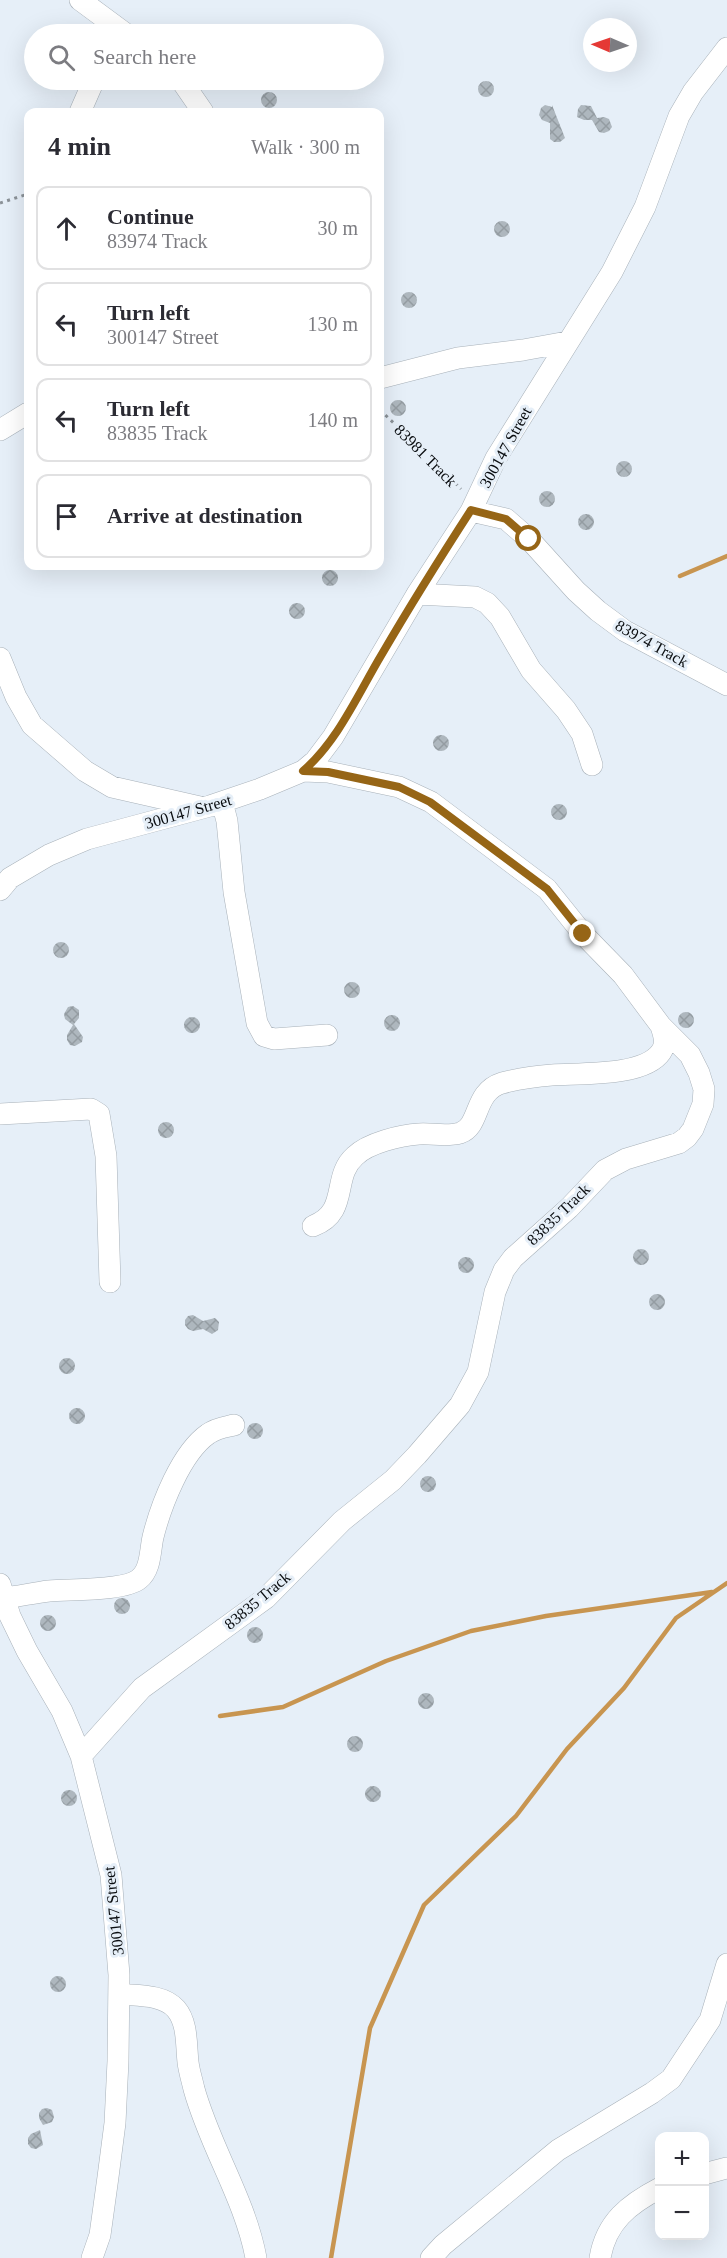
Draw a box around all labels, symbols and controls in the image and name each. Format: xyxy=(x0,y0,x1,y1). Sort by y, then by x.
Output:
north arrow xyxy=(583,18,637,72)
search box xyxy=(24,24,384,90)
icon: search xyxy=(45,41,78,74)
text: Search here xyxy=(93,44,196,69)
text: 4 min xyxy=(48,132,111,161)
text: Walk · 300 m xyxy=(251,136,360,158)
text: Continue xyxy=(107,204,194,229)
icon: ahead xyxy=(50,212,83,245)
text: 30 m xyxy=(317,217,358,239)
text: 83974 Track xyxy=(107,230,208,252)
text: Turn left xyxy=(107,300,190,325)
icon: left xyxy=(50,308,83,341)
text: 130 m xyxy=(307,313,358,335)
text: 300147 Street xyxy=(107,326,219,348)
text: Turn left xyxy=(107,396,190,421)
icon: left xyxy=(50,404,83,437)
street label: 300147 Street xyxy=(476,404,535,490)
text: 140 m xyxy=(307,409,358,431)
street label: 83981 Track xyxy=(391,421,460,490)
text: 83835 Track xyxy=(107,422,208,444)
icon: arrive xyxy=(50,500,83,533)
text: Arrive at destination xyxy=(107,503,303,528)
route start xyxy=(515,525,541,551)
street label: 83974 Track xyxy=(612,617,691,670)
street label: 300147 Street xyxy=(143,791,234,832)
route end xyxy=(569,920,595,946)
street label: 83835 Track xyxy=(524,1180,593,1248)
street label: 83835 Track xyxy=(221,1568,294,1633)
street label: 300147 Street xyxy=(100,1865,127,1956)
map controls xyxy=(655,2132,709,2240)
button: + xyxy=(655,2132,709,2186)
button: − xyxy=(655,2186,709,2240)

